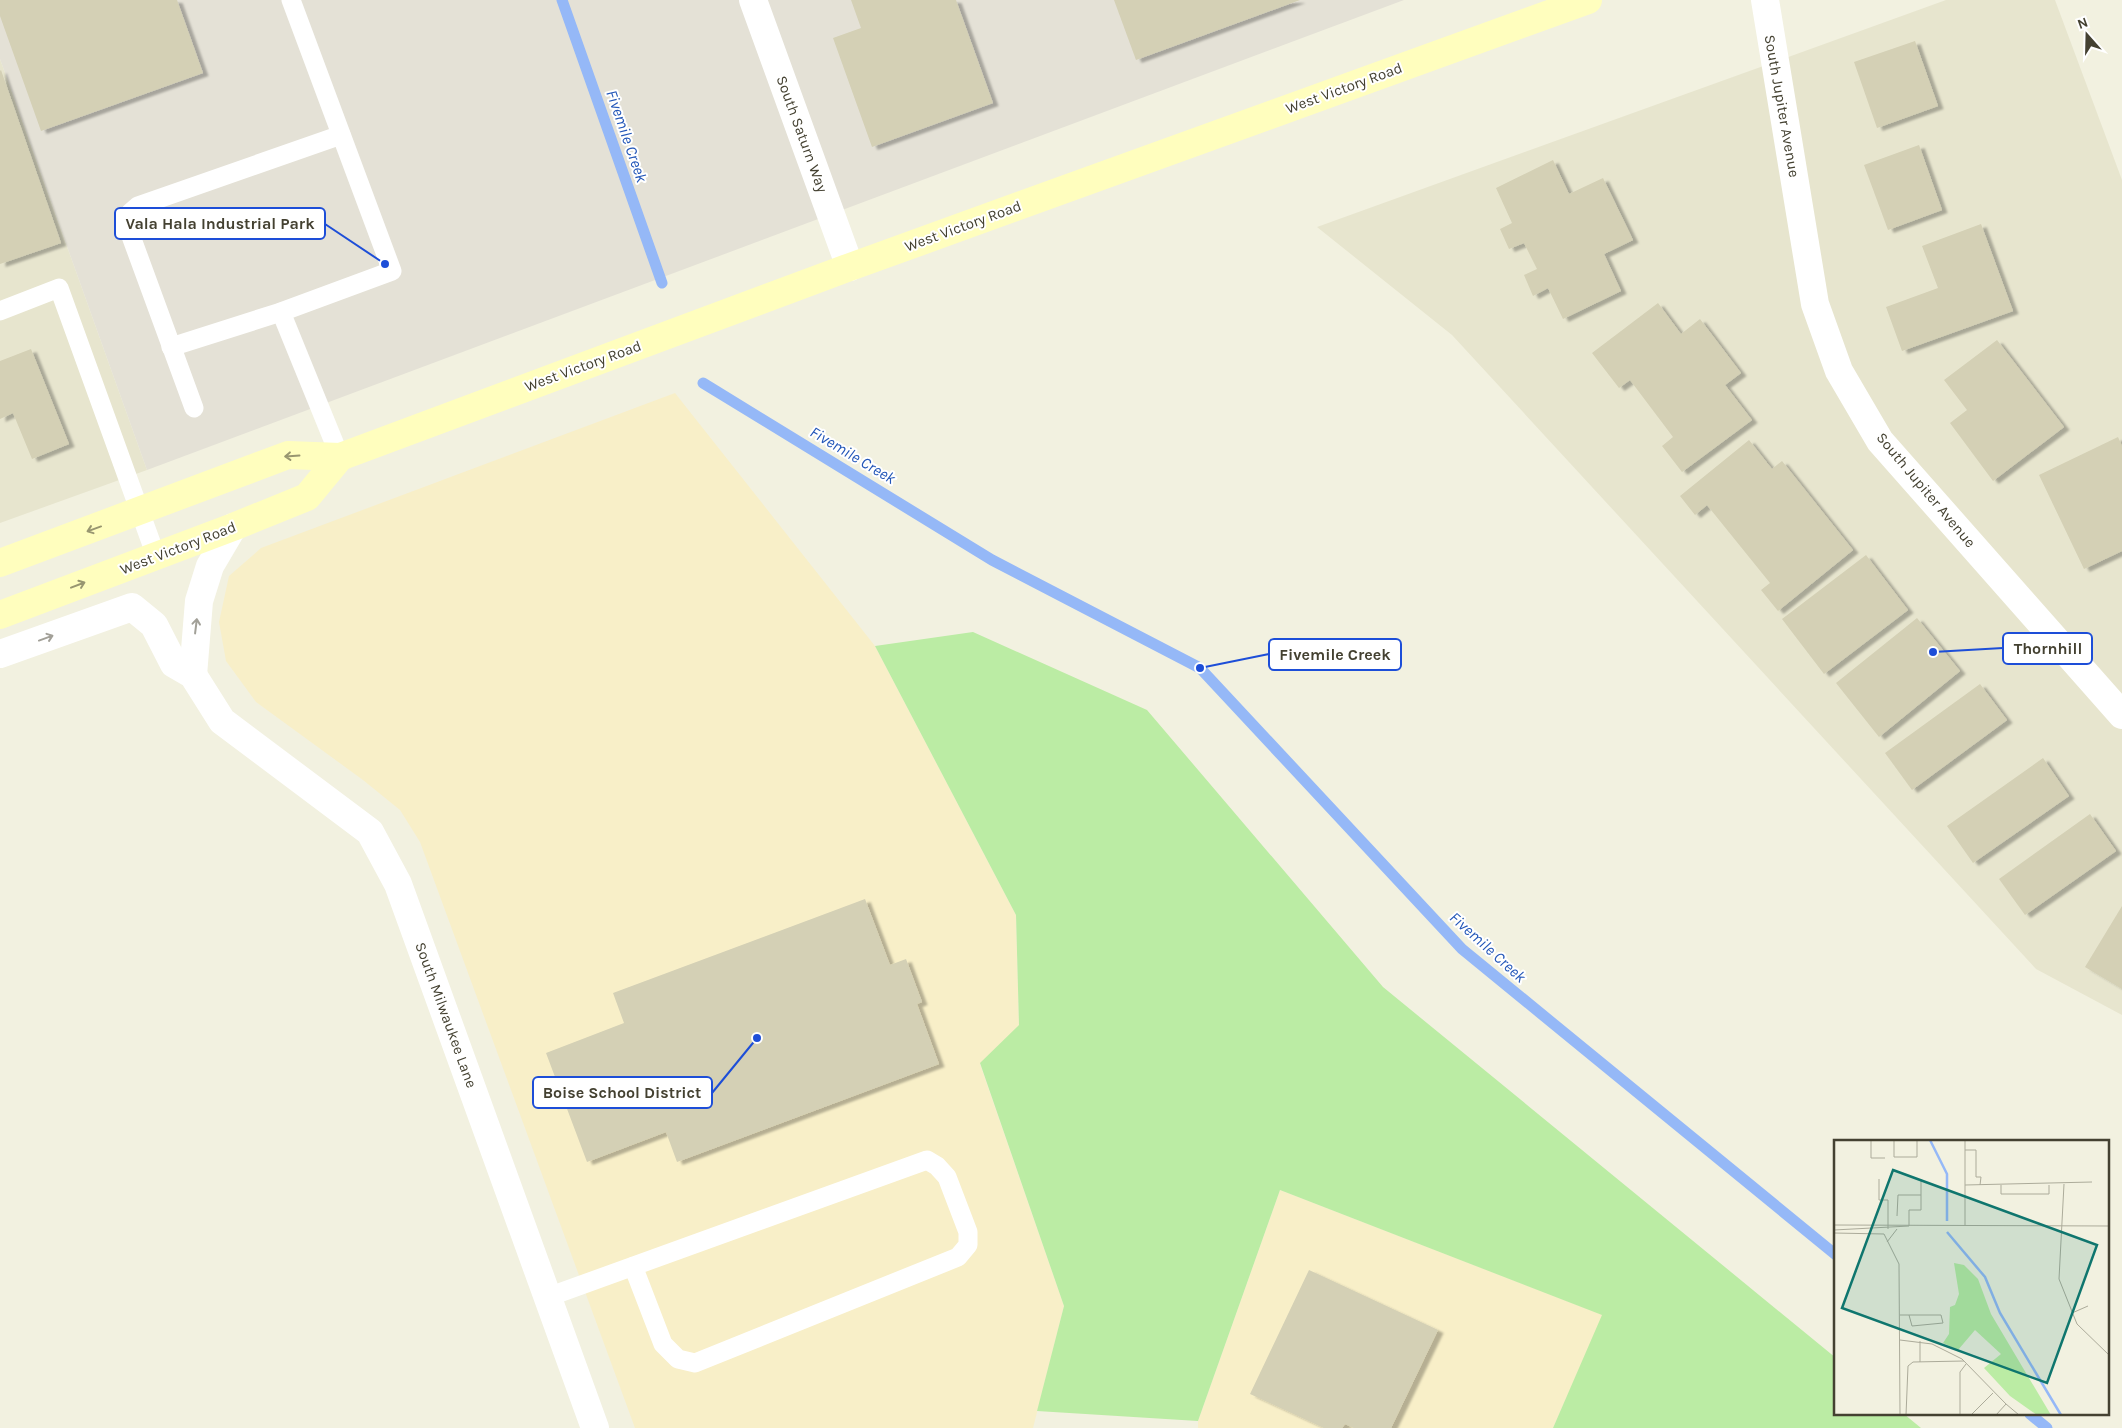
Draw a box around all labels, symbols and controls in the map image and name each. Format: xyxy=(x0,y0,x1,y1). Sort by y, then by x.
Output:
north arrow xyxy=(2062,10,2112,60)
text: N xyxy=(2075,14,2090,33)
street label: South Jupiter Avenue xyxy=(1761,33,1803,179)
street label: West Victory Road xyxy=(1283,59,1405,117)
street label: South Saturn Way xyxy=(773,73,831,195)
water label: Fivemile Creek xyxy=(602,87,652,185)
street label: West Victory Road xyxy=(902,197,1024,255)
callout: Vala Hala Industrial Park xyxy=(115,208,325,239)
text: Vala Hala Industrial Park xyxy=(125,214,315,233)
street label: West Victory Road xyxy=(522,337,644,395)
water label: Fivemile Creek xyxy=(807,422,900,488)
street label: South Jupiter Avenue xyxy=(1873,429,1979,551)
one-way arrow xyxy=(284,452,300,461)
street label: West Victory Road xyxy=(117,518,239,578)
one-way arrow xyxy=(86,525,102,534)
one-way arrow xyxy=(70,580,86,589)
one-way arrow xyxy=(191,618,201,634)
one-way arrow xyxy=(38,633,53,642)
callout: Thornhill xyxy=(2003,633,2092,664)
callout: Fivemile Creek xyxy=(1269,639,1401,670)
text: Thornhill xyxy=(2014,639,2082,658)
text: Fivemile Creek xyxy=(1279,645,1391,664)
water label: Fivemile Creek xyxy=(1446,908,1531,987)
street label: South Milwaukee Lane xyxy=(411,940,481,1090)
callout: Boise School District xyxy=(533,1077,712,1108)
text: Boise School District xyxy=(543,1083,701,1102)
inset map xyxy=(1834,1140,2110,1416)

